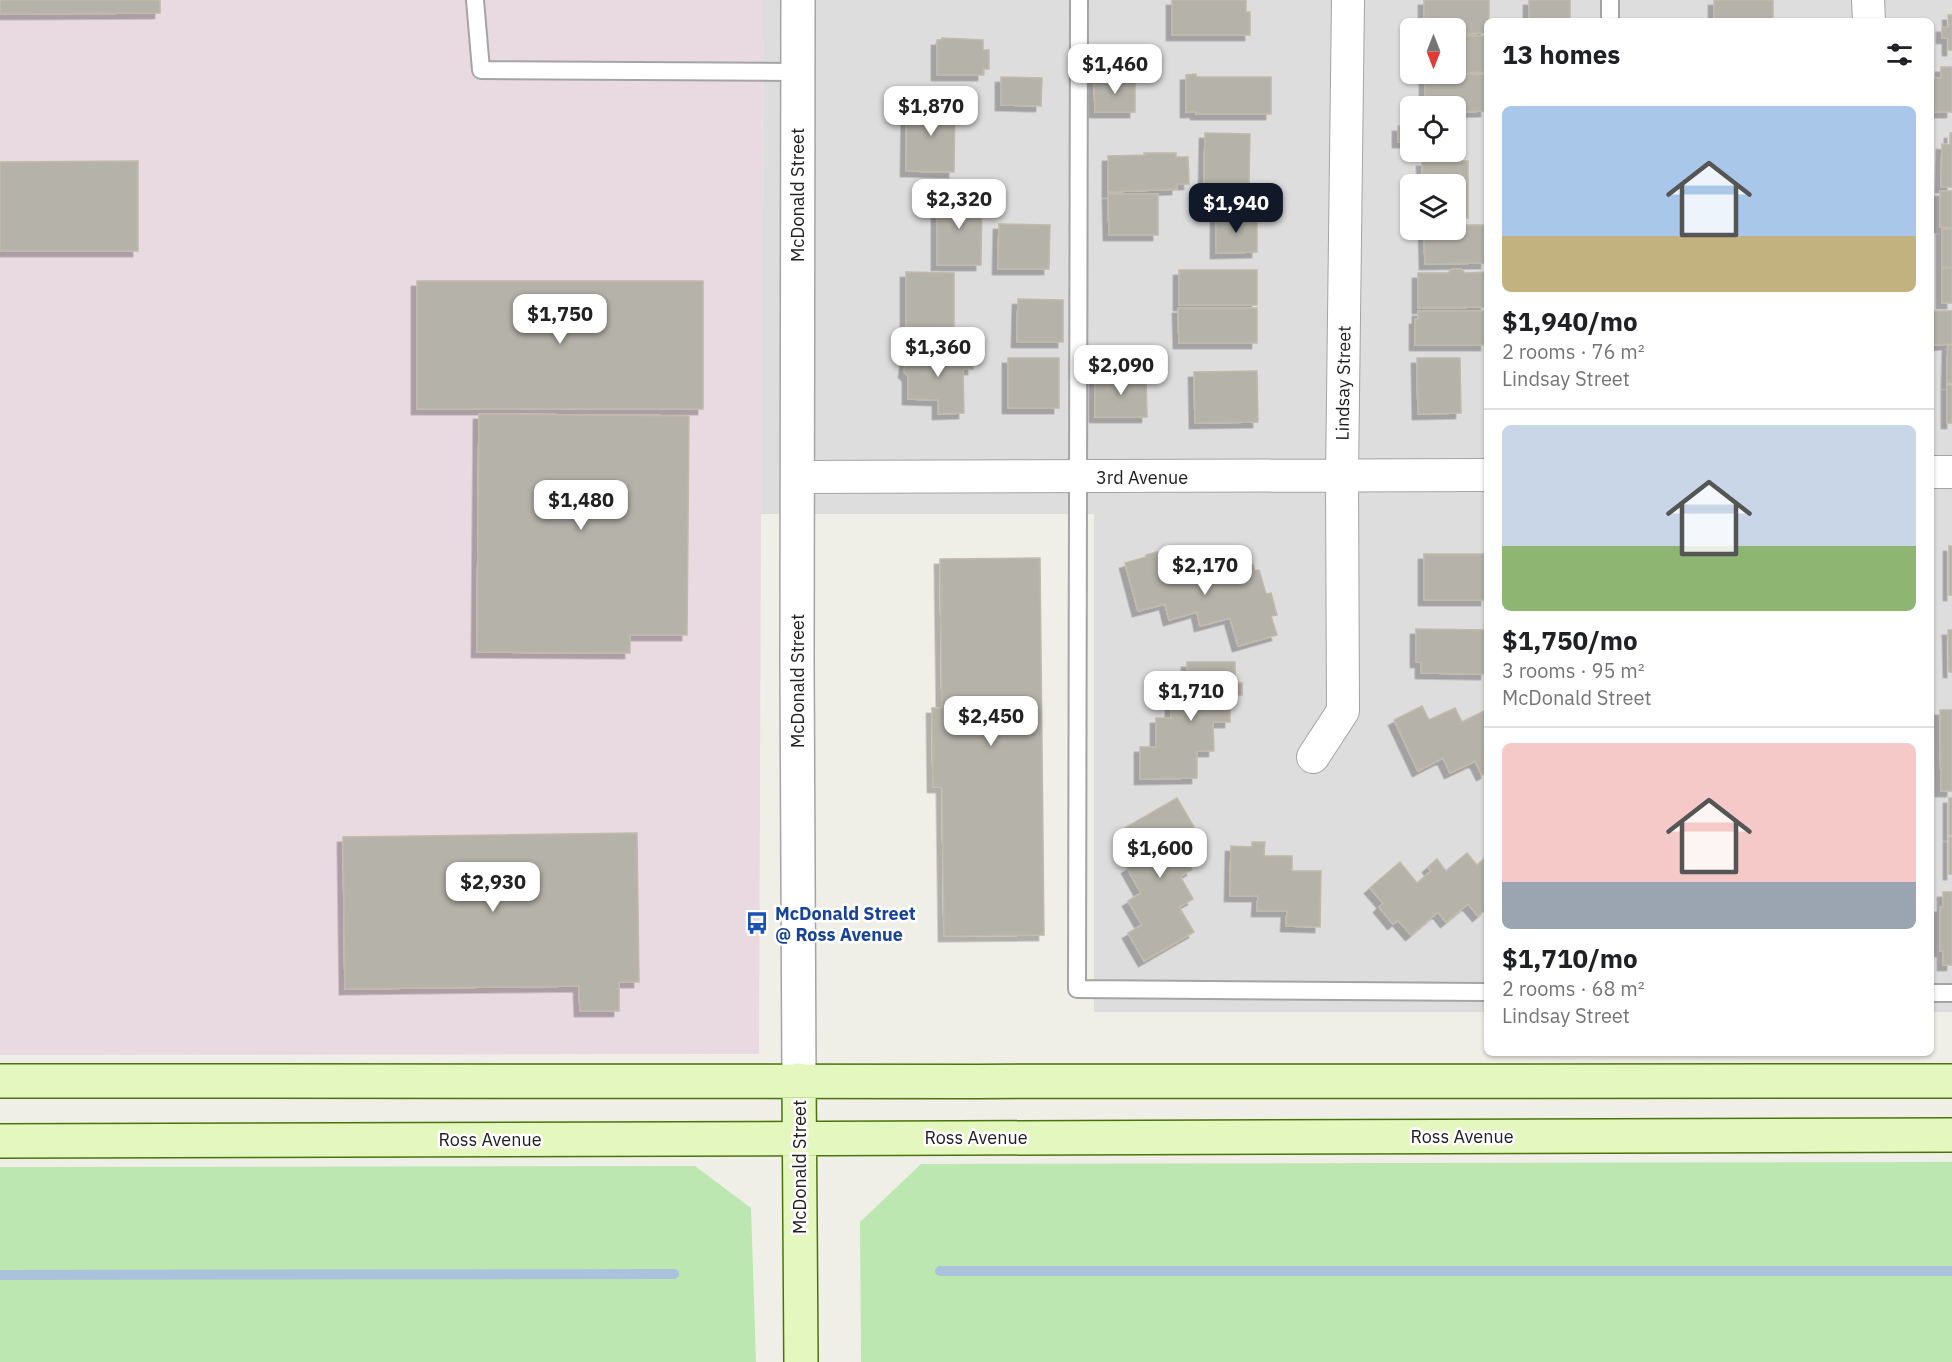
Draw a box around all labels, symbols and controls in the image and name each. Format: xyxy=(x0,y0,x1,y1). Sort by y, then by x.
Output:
north arrow xyxy=(1400,18,1466,84)
map controls xyxy=(1400,18,1466,240)
text: 13 homes xyxy=(1502,37,1620,71)
icon: filters xyxy=(1883,38,1916,71)
pin: $1,460 xyxy=(1066,44,1164,95)
text: $1,460 xyxy=(1082,50,1148,77)
pin: $1,870 xyxy=(882,86,980,137)
text: $1,870 xyxy=(898,92,964,119)
button: locate xyxy=(1400,96,1466,162)
street label: McDonald Street xyxy=(786,128,809,262)
icon: home xyxy=(1655,145,1763,253)
button: layers xyxy=(1400,174,1466,240)
pin: $2,320 xyxy=(910,179,1008,230)
pin: $1,940 xyxy=(1187,183,1285,234)
text: $2,320 xyxy=(926,185,992,212)
text: $1,940 xyxy=(1203,189,1269,216)
pin: $1,750 xyxy=(511,294,609,345)
text: $1,750 xyxy=(527,300,593,327)
text: $1,940/mo xyxy=(1502,304,1638,338)
street label: Lindsay Street xyxy=(1330,325,1356,441)
pin: $1,360 xyxy=(889,327,987,378)
text: $1,360 xyxy=(905,333,971,360)
text: 2 rooms · 76 m² xyxy=(1502,338,1645,365)
pin: $2,090 xyxy=(1072,345,1170,396)
text: $2,090 xyxy=(1088,351,1154,378)
text: Lindsay Street xyxy=(1502,365,1630,392)
icon: home xyxy=(1655,464,1763,572)
street label: 3rd Avenue xyxy=(1096,466,1188,489)
pin: $1,480 xyxy=(532,480,630,531)
text: $1,480 xyxy=(548,486,614,513)
pin: $2,170 xyxy=(1156,545,1254,596)
text: $2,170 xyxy=(1172,551,1238,578)
street label: McDonald Street xyxy=(786,614,809,748)
text: $1,750/mo xyxy=(1502,623,1638,657)
text: 3 rooms · 95 m² xyxy=(1502,657,1645,684)
pin: $1,710 xyxy=(1142,671,1240,722)
text: $1,710 xyxy=(1158,677,1224,704)
text: McDonald Street xyxy=(1502,684,1652,711)
pin: $2,450 xyxy=(942,696,1040,747)
text: $2,450 xyxy=(958,702,1024,729)
icon: home xyxy=(1655,782,1763,890)
pin: $1,600 xyxy=(1111,828,1209,879)
text: $1,600 xyxy=(1127,834,1193,861)
pin: $2,930 xyxy=(444,862,542,913)
text: $2,930 xyxy=(460,868,526,895)
place label: McDonald Street @ Ross Avenue xyxy=(775,902,916,946)
bus stop icon: McDonald Street @ Ross Avenue xyxy=(744,910,770,936)
text: $1,710/mo xyxy=(1502,941,1638,975)
text: 2 rooms · 68 m² xyxy=(1502,975,1645,1002)
text: Lindsay Street xyxy=(1502,1002,1630,1029)
street label: McDonald Street xyxy=(788,1100,811,1234)
street label: Ross Avenue xyxy=(1410,1125,1514,1148)
street label: Ross Avenue xyxy=(924,1126,1028,1149)
street label: Ross Avenue xyxy=(438,1128,542,1151)

